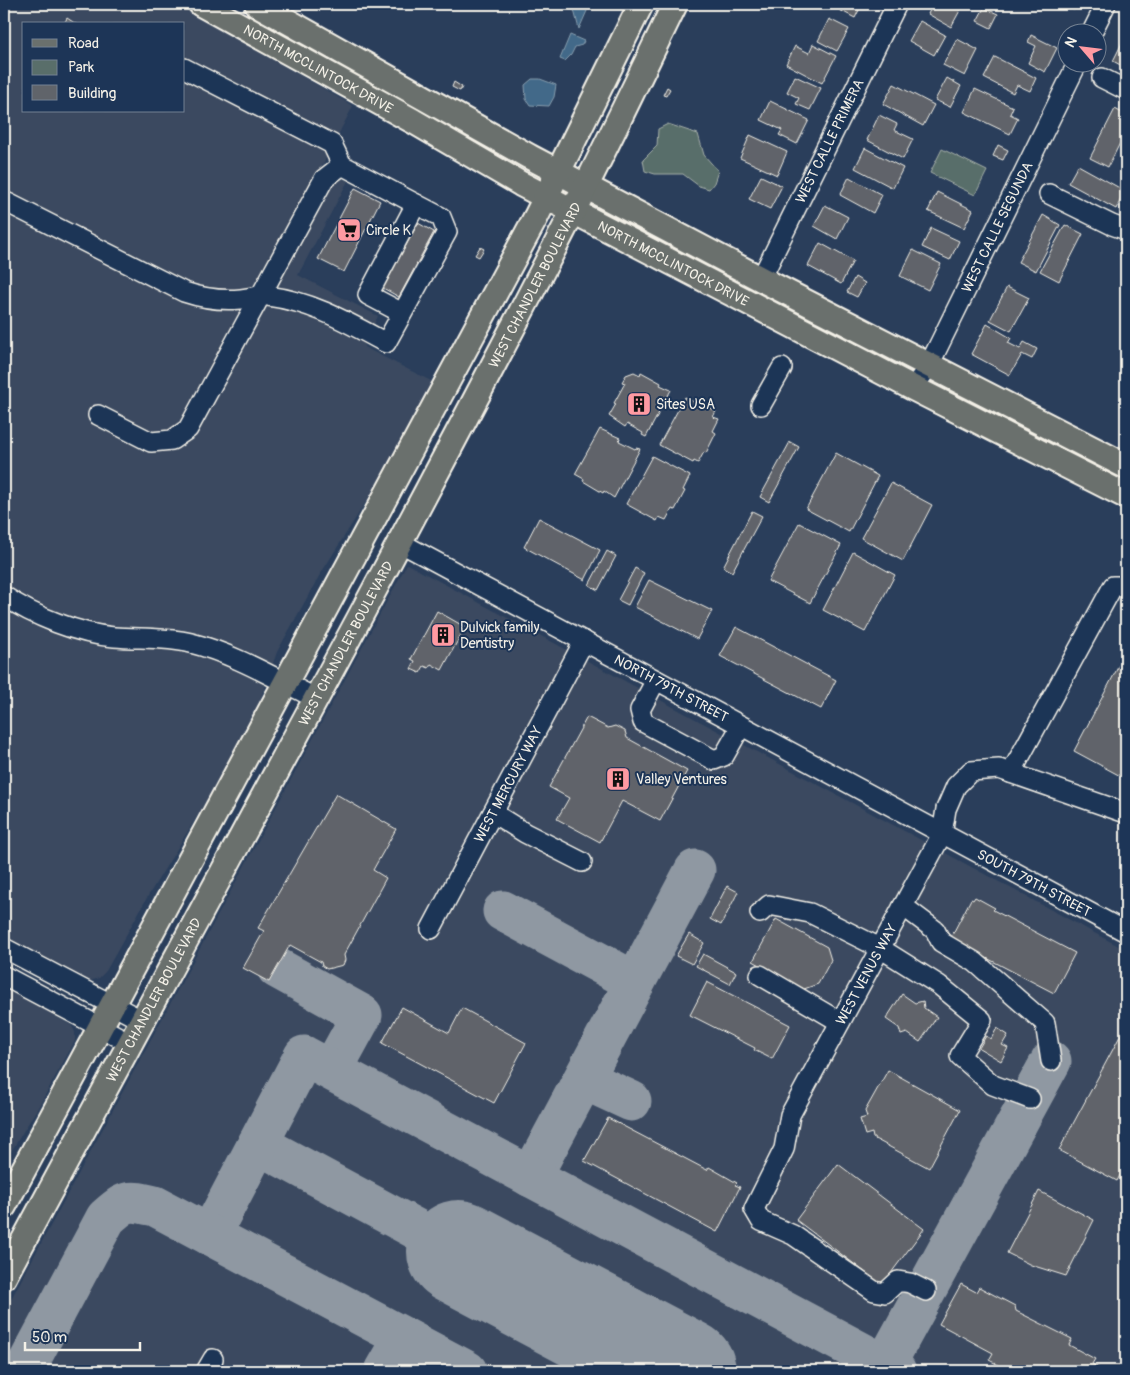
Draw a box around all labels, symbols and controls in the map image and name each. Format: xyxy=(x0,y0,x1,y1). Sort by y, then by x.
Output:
street label: NORTH MCCLINTOCK DRIVE xyxy=(240,21,396,117)
legend xyxy=(22,22,185,112)
north arrow xyxy=(1058,22,1108,72)
text: Road xyxy=(68,34,99,53)
text: N xyxy=(1061,34,1081,50)
text: Park xyxy=(68,58,95,77)
street label: WEST CALLE PRIMERA xyxy=(792,76,868,206)
text: Building xyxy=(68,84,116,103)
street label: WEST CALLE SEGUNDA xyxy=(958,159,1037,295)
street label: WEST CHANDLER BOULEVARD xyxy=(485,200,585,371)
supermarket icon: Circle K xyxy=(336,217,362,243)
street label: NORTH MCCLINTOCK DRIVE xyxy=(595,217,752,310)
place label: Circle K xyxy=(366,222,412,239)
building icon: Sites USA xyxy=(626,391,652,417)
place label: Sites USA xyxy=(656,396,715,413)
street label: WEST CHANDLER BOULEVARD xyxy=(295,558,397,729)
place label: Dulvick family Dentistry xyxy=(460,619,540,652)
building icon: Dulvick family Dentistry xyxy=(430,622,456,648)
street label: NORTH 79TH STREET xyxy=(611,651,731,726)
street label: WEST MERCURY WAY xyxy=(471,723,546,845)
building icon: Valley Ventures xyxy=(605,766,631,792)
place label: Valley Ventures xyxy=(636,771,728,788)
street label: SOUTH 79TH STREET xyxy=(974,846,1094,921)
street label: WEST CHANDLER BOULEVARD xyxy=(103,915,205,1085)
street label: WEST VENUS WAY xyxy=(832,921,901,1028)
scale bar xyxy=(25,1320,140,1352)
text: 50 m xyxy=(32,1328,67,1347)

